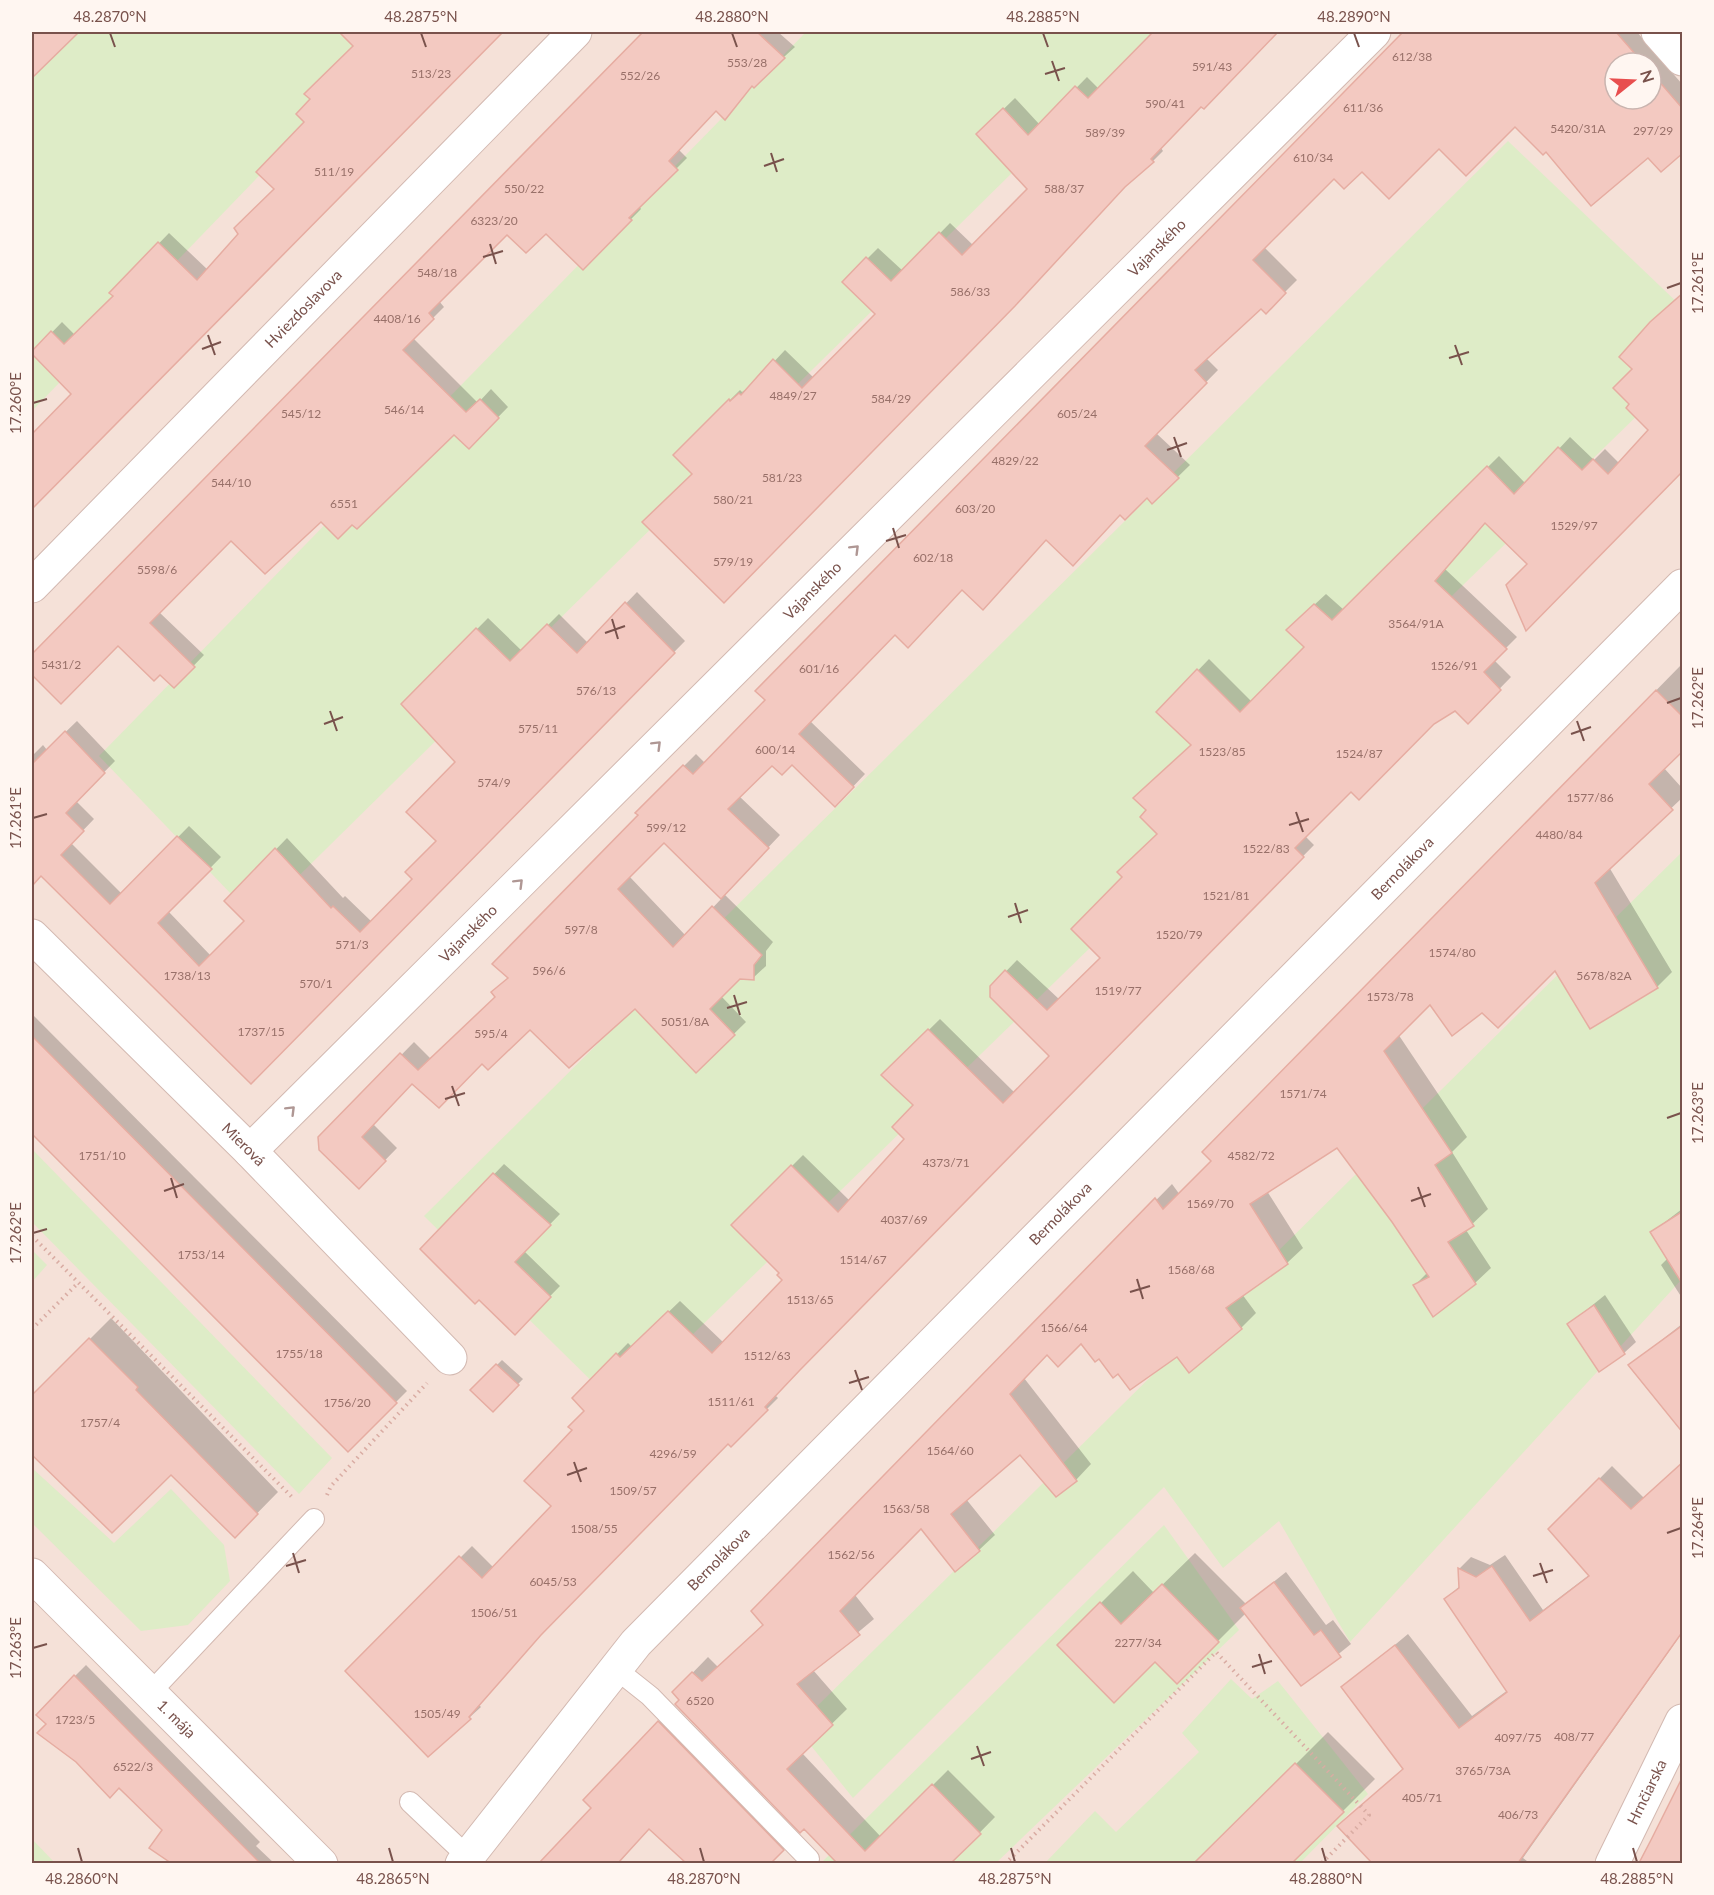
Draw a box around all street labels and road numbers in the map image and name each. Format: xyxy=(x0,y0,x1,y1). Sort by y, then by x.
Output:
street label: Vajanského xyxy=(1124,215,1189,280)
street label: Hviezdoslavova xyxy=(261,265,345,351)
street label: Vajanského xyxy=(779,557,845,623)
street label: Bernolákova xyxy=(1367,832,1437,903)
street label: Vajanského xyxy=(435,900,500,966)
street label: Mierová xyxy=(219,1119,270,1169)
street label: Bernolákova xyxy=(1025,1178,1095,1248)
street label: Bernolákova xyxy=(683,1523,753,1594)
street label: 1. mája xyxy=(154,1696,200,1742)
street label: Hrnčiarska xyxy=(1623,1756,1670,1827)

